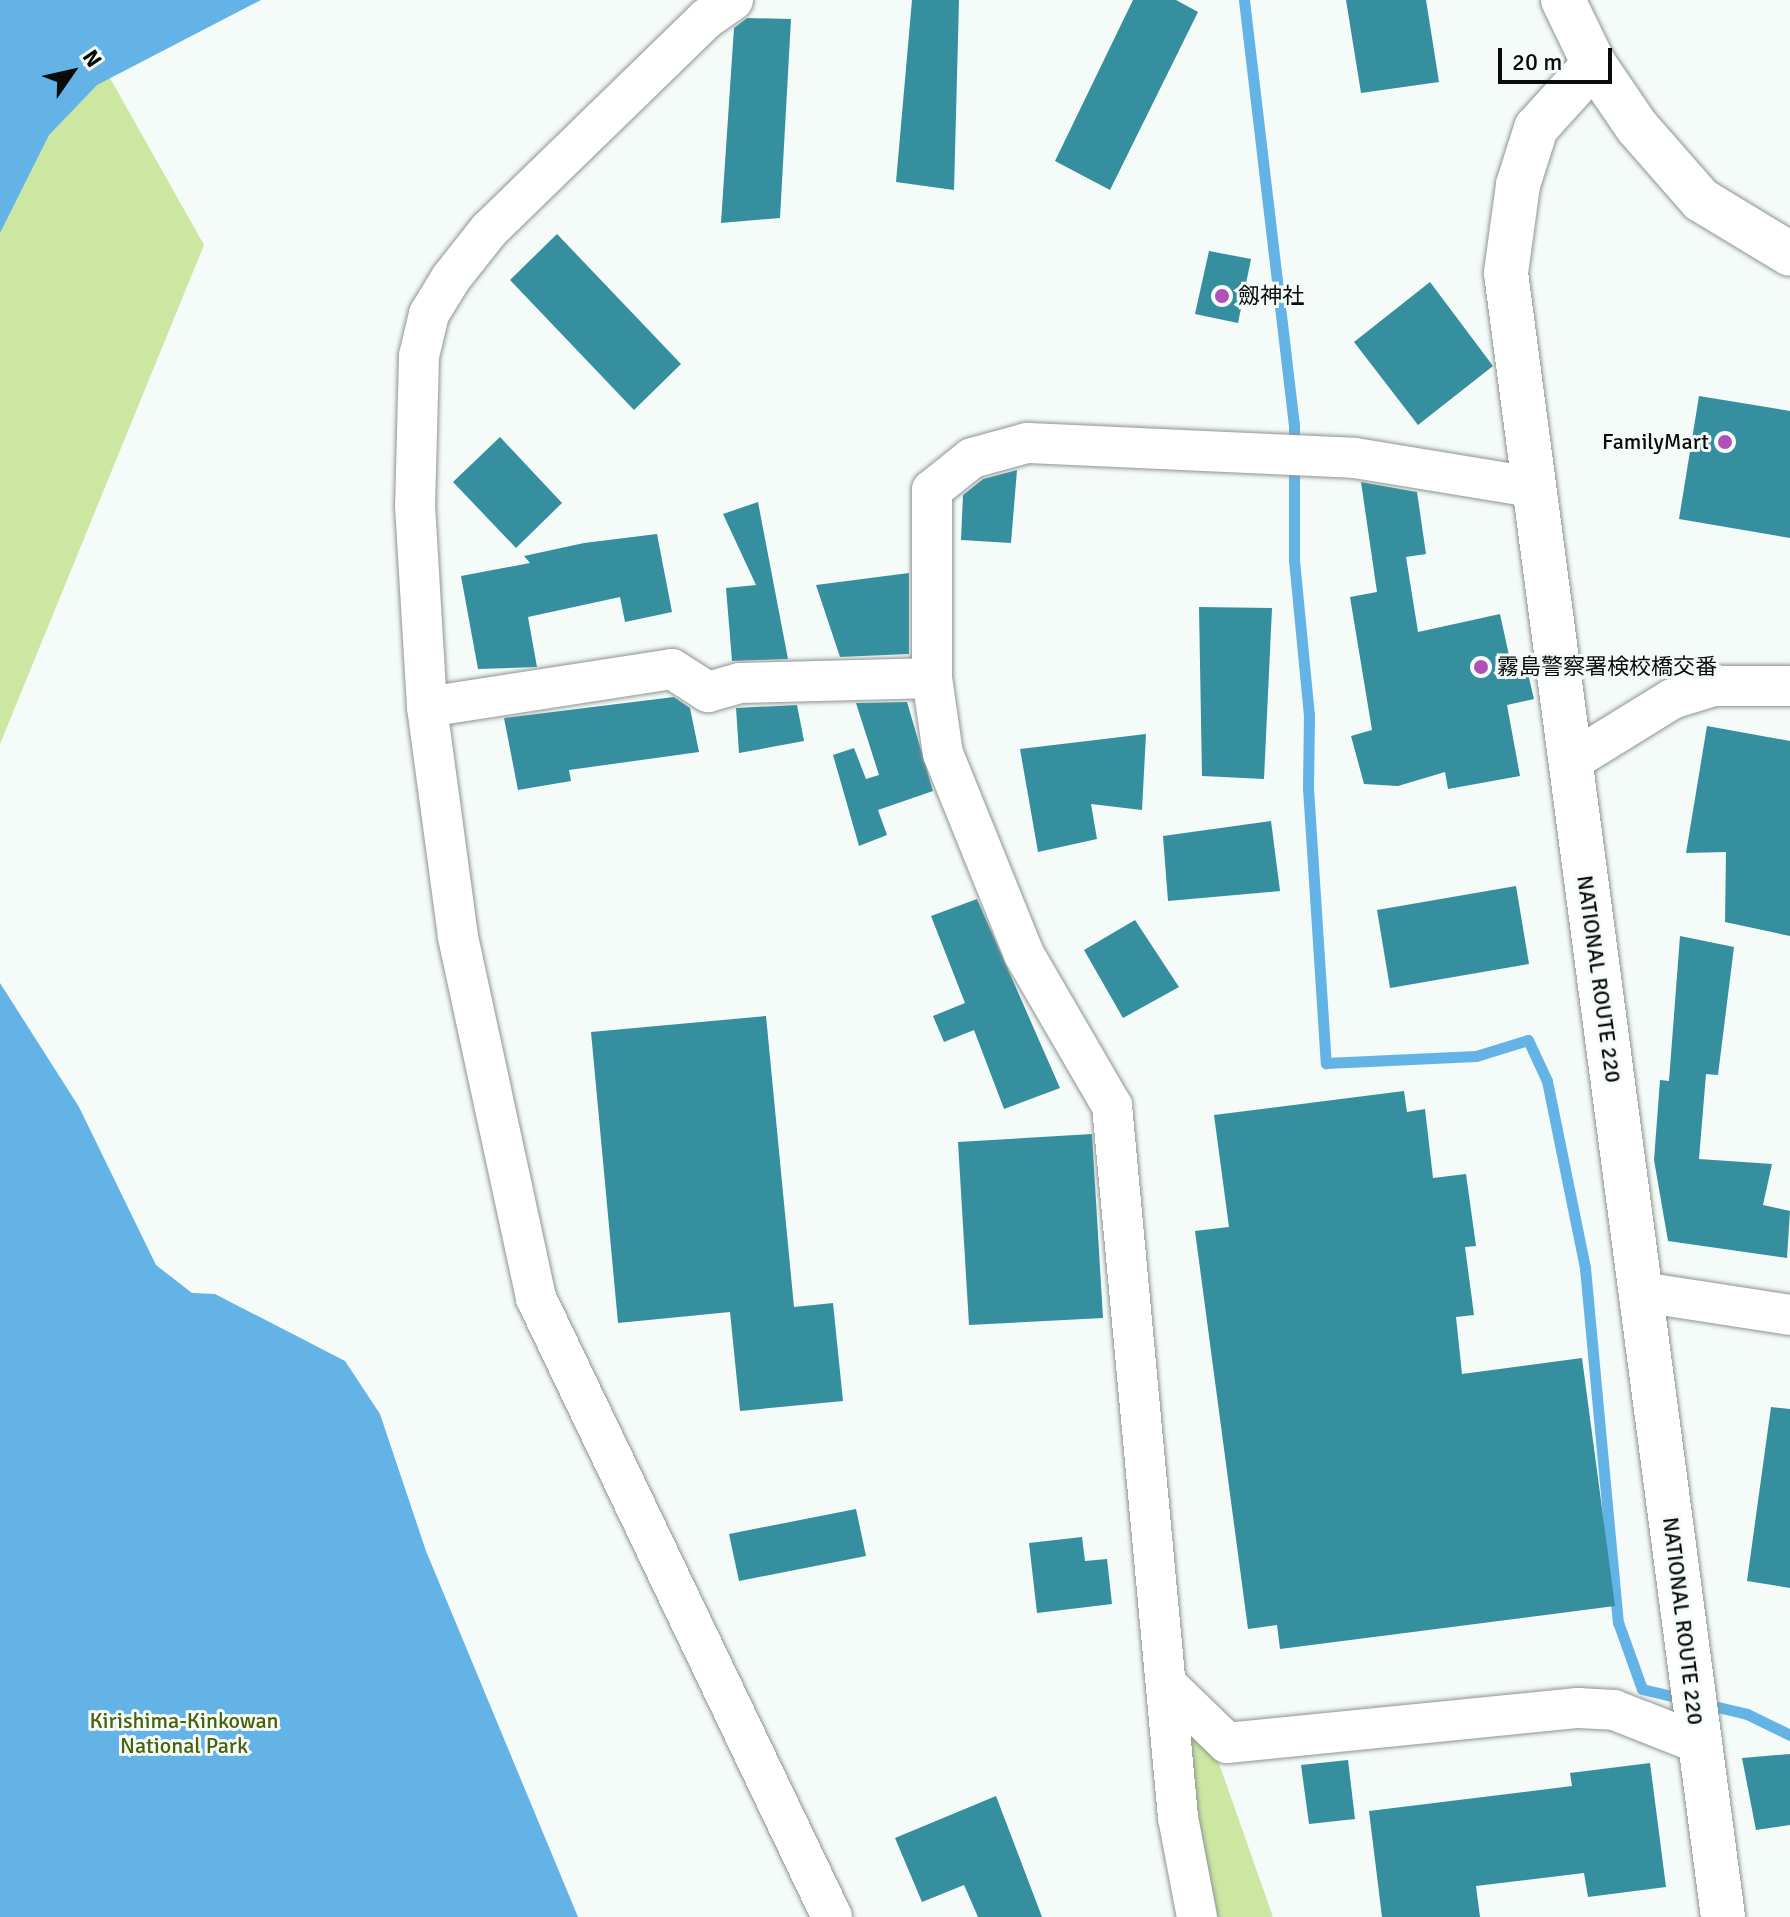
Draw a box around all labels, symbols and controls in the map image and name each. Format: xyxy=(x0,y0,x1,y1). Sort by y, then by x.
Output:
north arrow xyxy=(32,32,112,112)
scale bar xyxy=(1502,32,1616,82)
text: N xyxy=(77,44,108,72)
text: 20 m xyxy=(1512,47,1562,77)
place label: 劔神社 xyxy=(1238,283,1304,309)
marker: 劔神社 xyxy=(1213,287,1231,305)
place label: FamilyMart xyxy=(1602,429,1709,455)
marker: FamilyMart xyxy=(1716,433,1734,451)
place label: 霧島警察署検校橋交番 xyxy=(1497,654,1717,680)
marker: 霧島警察署検校橋交番 xyxy=(1472,658,1490,676)
street label: NATIONAL ROUTE 220 xyxy=(1571,874,1627,1084)
street label: NATIONAL ROUTE 220 xyxy=(1657,1516,1709,1726)
park label: Kirishima-Kinkowan National Park xyxy=(89,1707,279,1758)

